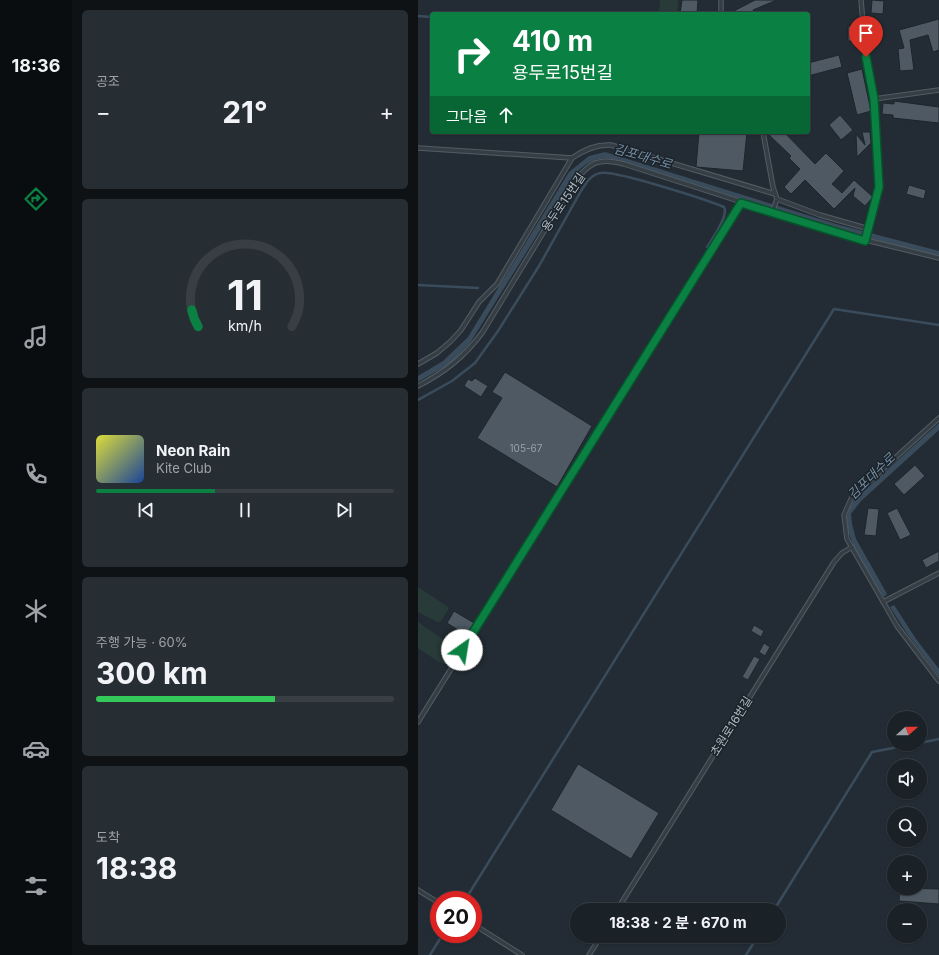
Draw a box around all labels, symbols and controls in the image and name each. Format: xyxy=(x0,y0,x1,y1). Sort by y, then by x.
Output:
pin xyxy=(849,16,883,57)
icon: arrive xyxy=(855,22,877,44)
text: 410 m xyxy=(512,24,593,58)
icon: right xyxy=(446,28,498,80)
text: 18:36 xyxy=(12,55,60,76)
text: 용두로15번길 xyxy=(512,62,613,83)
text: 공조 xyxy=(96,73,120,89)
text: 21° xyxy=(222,94,268,130)
text: − xyxy=(96,99,111,125)
text: + xyxy=(379,99,394,125)
icon: ahead xyxy=(495,104,517,126)
text: 그다음 xyxy=(446,107,487,126)
water label: 김포대수로 xyxy=(612,140,675,172)
street label: 용두로15번길 xyxy=(538,170,588,234)
icon: directions xyxy=(22,185,50,213)
text: 11 xyxy=(227,269,263,319)
text: km/h xyxy=(228,316,262,333)
icon: music xyxy=(22,323,50,351)
text: Neon Rain xyxy=(156,441,230,460)
house number: 105-67 xyxy=(510,442,543,454)
water label: 김포대수로 xyxy=(844,449,899,503)
icon: phone xyxy=(22,460,50,488)
text: Kite Club xyxy=(156,460,212,476)
icon: previous xyxy=(135,499,157,521)
icon: pause xyxy=(234,499,256,521)
icon: next xyxy=(333,499,355,521)
icon: climate xyxy=(22,597,50,625)
position arrow xyxy=(441,629,483,671)
text: 주행 가능 · 60% xyxy=(96,634,188,650)
text: 300 km xyxy=(96,655,208,691)
street label: 초원로16번길 xyxy=(707,693,755,759)
north arrow xyxy=(887,711,927,751)
map controls xyxy=(887,711,927,943)
icon: car xyxy=(22,735,50,763)
button: sound xyxy=(887,759,927,799)
button: search xyxy=(887,807,927,847)
text: 도착 xyxy=(96,829,120,845)
text: 18:38 xyxy=(96,850,177,886)
button: + xyxy=(887,855,927,895)
icon: filters xyxy=(22,872,50,900)
speed limit sign: 20 xyxy=(430,891,482,943)
button: − xyxy=(887,903,927,943)
text: 18:38 · 2 분 · 670 m xyxy=(609,913,747,932)

